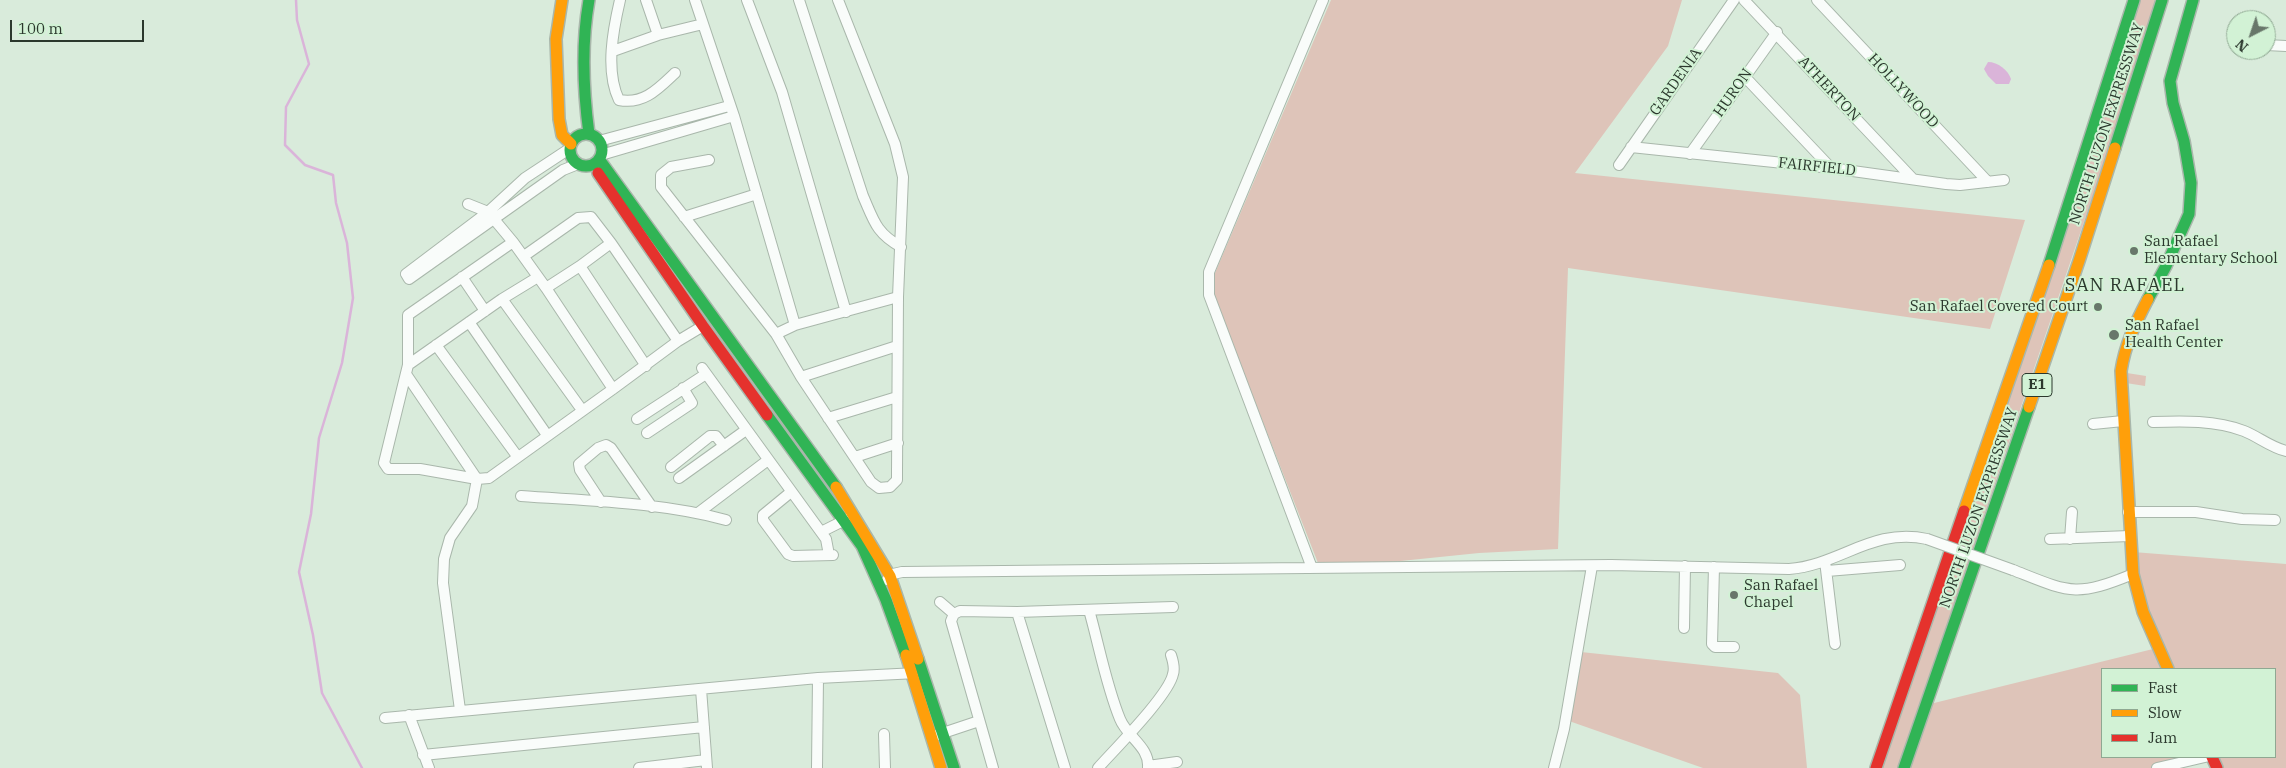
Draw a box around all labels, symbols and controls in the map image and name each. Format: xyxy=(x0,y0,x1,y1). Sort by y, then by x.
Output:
scale bar xyxy=(12,10,146,42)
north arrow xyxy=(2226,10,2276,60)
text: 100 m xyxy=(18,19,63,38)
street label: NORTH LUZON EXPRESSWAY xyxy=(2066,21,2148,227)
text: N xyxy=(2232,35,2252,56)
street label: GARDENIA xyxy=(1646,45,1706,119)
street label: HOLLYWOOD xyxy=(1864,50,1942,132)
street label: ATHERTON xyxy=(1794,53,1864,125)
street label: HURON xyxy=(1710,65,1756,121)
street label: FAIRFIELD xyxy=(1777,154,1857,180)
place label: San Rafael Elementary School xyxy=(2144,233,2278,268)
marker: San Rafael Elementary School xyxy=(2128,245,2140,257)
district label: SAN RAFAEL xyxy=(2064,275,2186,297)
place label: San Rafael Covered Court xyxy=(1910,298,2088,316)
marker: San Rafael Covered Court xyxy=(2092,301,2104,313)
place label: San Rafael Health Center xyxy=(2125,317,2223,352)
marker: San Rafael Health Center xyxy=(2107,328,2121,342)
road number: E1 xyxy=(2022,374,2052,396)
street label: NORTH LUZON EXPRESSWAY xyxy=(1936,405,2022,611)
place label: San Rafael Chapel xyxy=(1744,577,1818,612)
marker: San Rafael Chapel xyxy=(1728,589,1740,601)
legend xyxy=(2101,668,2276,758)
text: Fast xyxy=(2148,678,2178,697)
text: Slow xyxy=(2148,703,2181,722)
text: Jam xyxy=(2148,728,2177,747)

